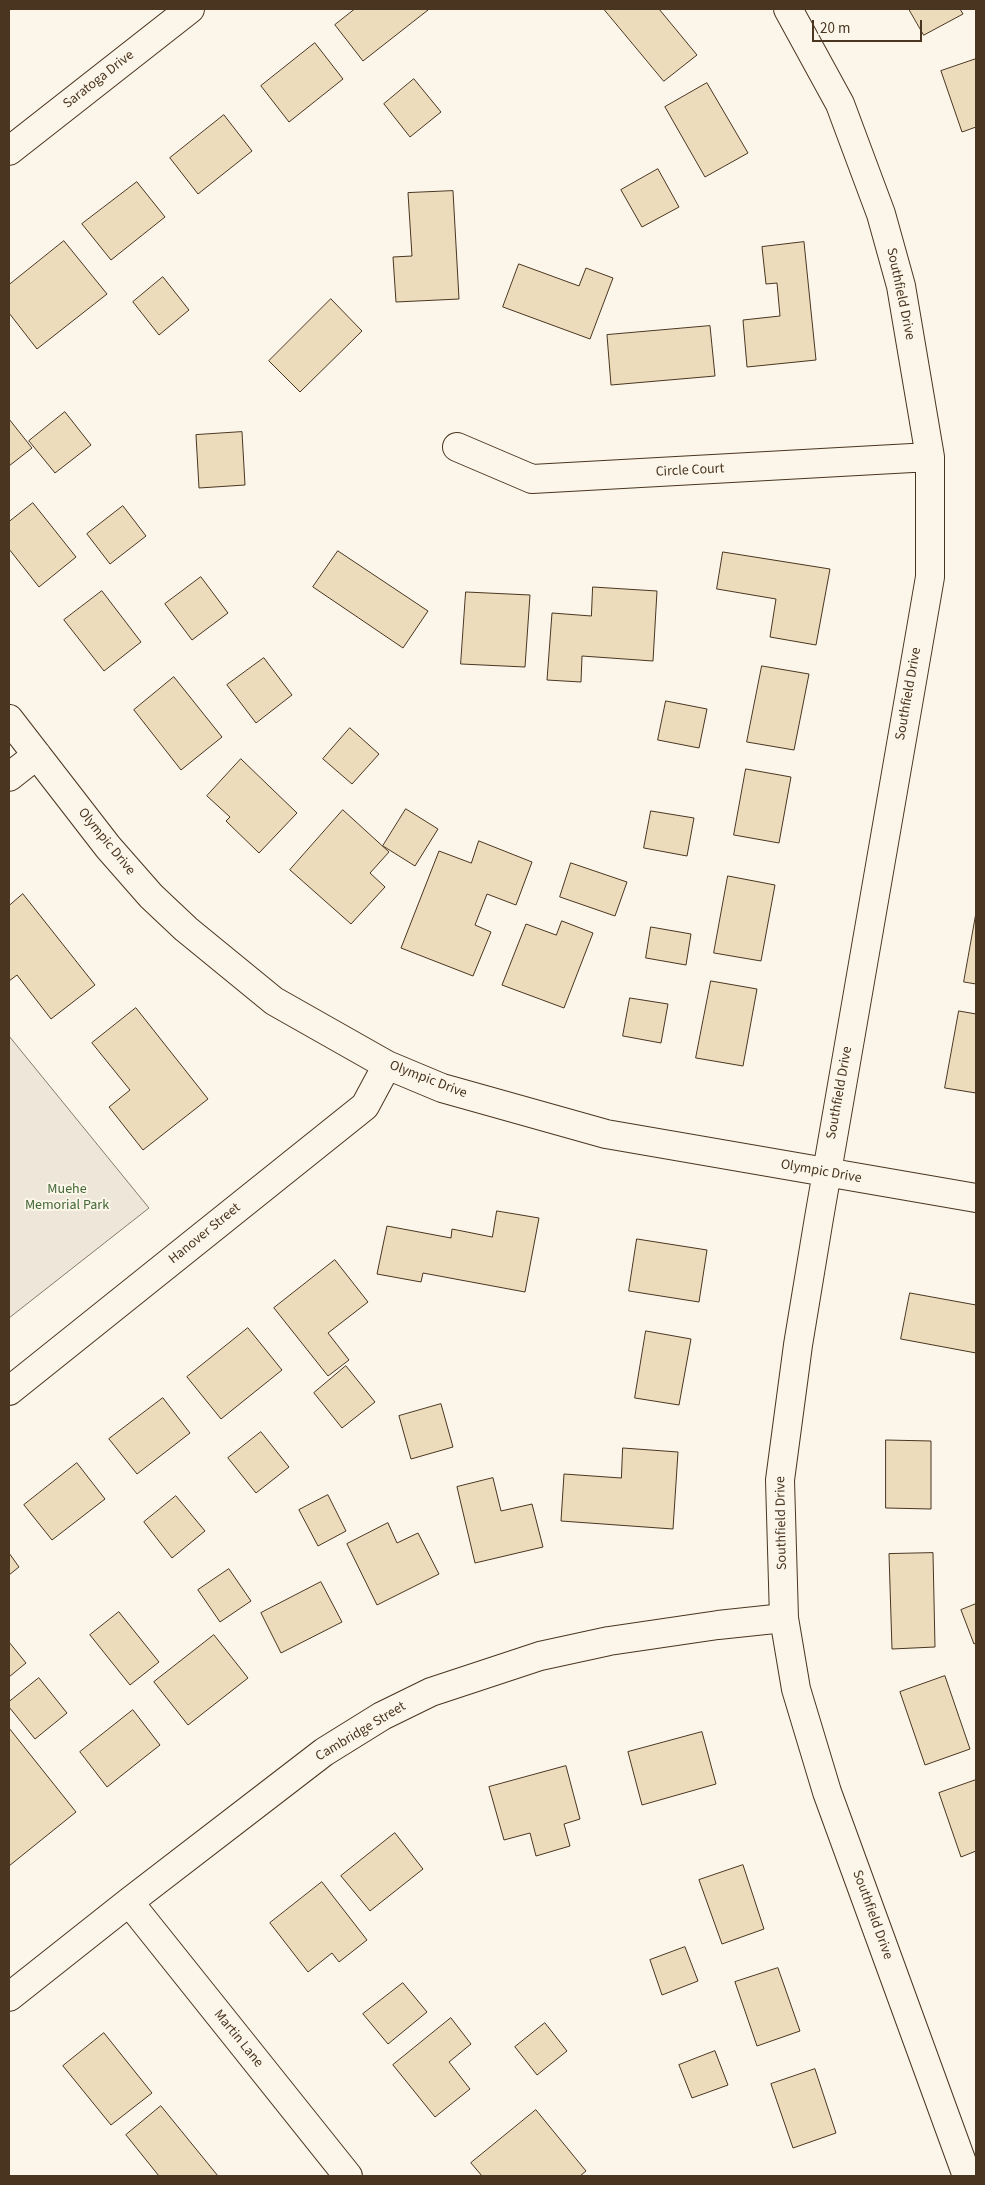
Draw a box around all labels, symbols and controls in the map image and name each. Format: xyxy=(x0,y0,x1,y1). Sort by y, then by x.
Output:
scale bar xyxy=(815,10,925,42)
text: 20 m xyxy=(820,18,850,39)
street label: Saratoga Drive xyxy=(60,47,138,113)
street label: Southfield Drive xyxy=(882,246,918,342)
street label: Circle Court xyxy=(655,461,725,481)
street label: Southfield Drive xyxy=(893,646,925,742)
street label: Olympic Drive xyxy=(74,805,138,879)
street label: Southfield Drive xyxy=(824,1045,856,1141)
street label: Olympic Drive xyxy=(387,1058,469,1102)
street label: Olympic Drive xyxy=(779,1157,863,1187)
park label: Muehe Memorial Park xyxy=(25,1182,109,1214)
street label: Hanover Street xyxy=(166,1200,244,1268)
street label: Southfield Drive xyxy=(773,1476,791,1570)
street label: Cambridge Street xyxy=(313,1698,409,1766)
street label: Southfield Drive xyxy=(848,1868,896,1962)
street label: Martin Lane xyxy=(210,2007,266,2071)

